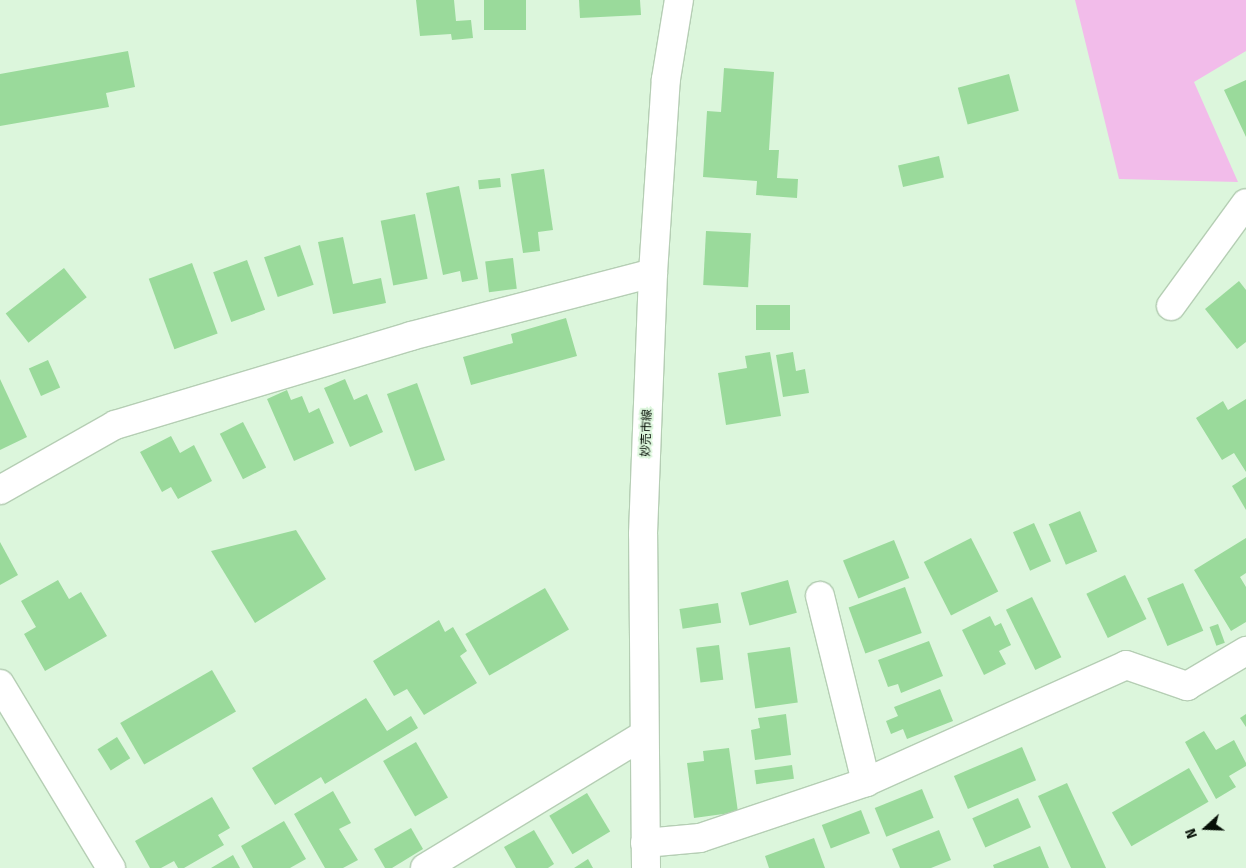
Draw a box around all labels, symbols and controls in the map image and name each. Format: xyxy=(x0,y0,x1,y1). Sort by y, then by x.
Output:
street label: 妙売市線 xyxy=(639,409,655,457)
north arrow xyxy=(1181,803,1231,853)
text: N xyxy=(1182,826,1201,841)

